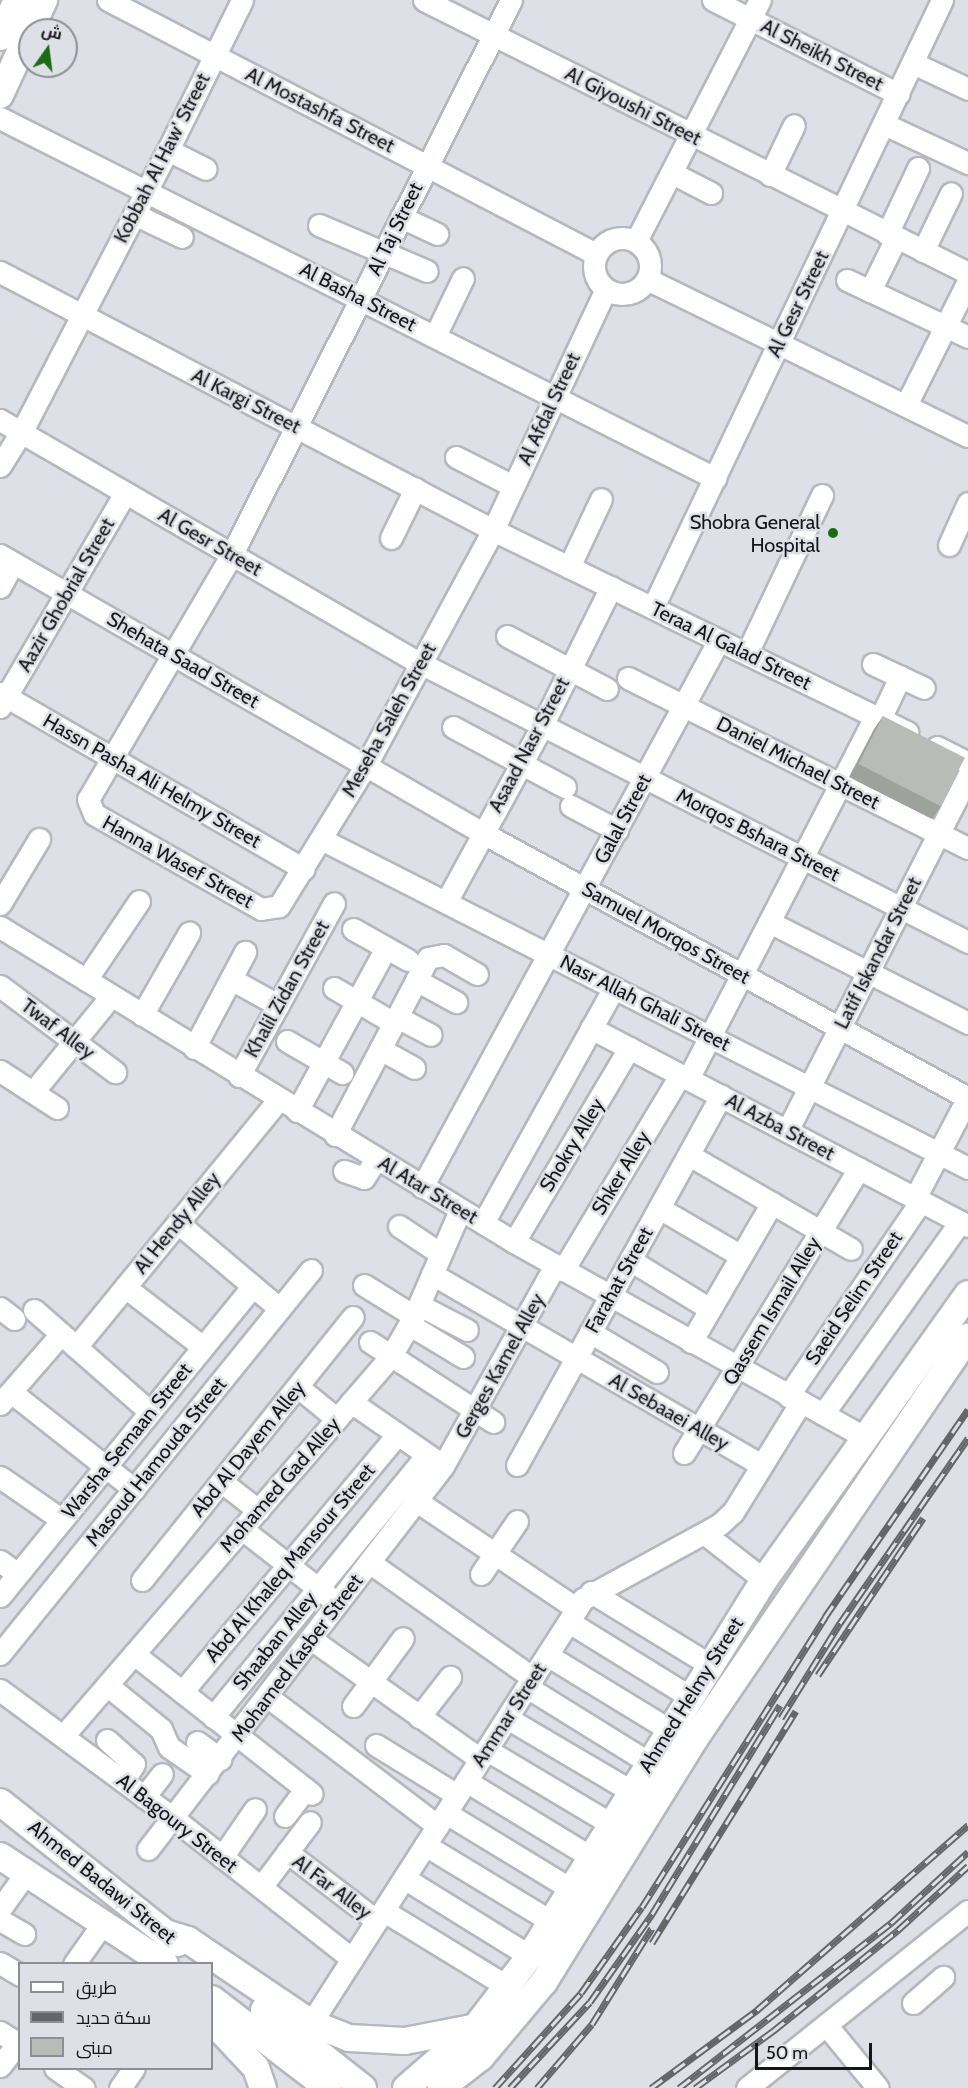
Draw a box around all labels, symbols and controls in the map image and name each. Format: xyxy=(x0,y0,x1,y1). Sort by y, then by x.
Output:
street label: Al Sheikh Street xyxy=(757,14,887,96)
north arrow xyxy=(18,18,78,78)
text: ش xyxy=(40,20,64,44)
street label: Al Giyoushi Street xyxy=(561,61,705,151)
street label: Al Mostashfa Street xyxy=(241,62,399,158)
street label: Kobbah Al Haw' Street xyxy=(109,69,215,247)
street label: Al Taj Street xyxy=(362,179,428,279)
street label: Al Gesr Street xyxy=(762,247,834,361)
street label: Al Basha Street xyxy=(296,257,420,337)
street label: Al Afdal Street xyxy=(513,349,585,469)
street label: Al Kargi Street xyxy=(188,363,304,439)
street label: Al Gesr Street xyxy=(154,503,266,581)
place label: Shobra General Hospital xyxy=(690,510,820,557)
street label: Aazir Ghobrial Street xyxy=(12,514,120,676)
marker: Shobra General Hospital xyxy=(824,524,842,542)
street label: Teraa Al Galad Street xyxy=(647,597,815,695)
street label: Shehata Saad Street xyxy=(103,607,263,713)
street label: Meseha Saleh Street xyxy=(337,639,441,801)
street label: Asaad Nasr Street xyxy=(483,673,575,817)
street label: Hassn Pasha Ali Helmy Street xyxy=(39,709,265,853)
street label: Daniel Michael Street xyxy=(713,712,883,814)
street label: Galal Street xyxy=(589,770,657,868)
street label: Morqos Bshara Street xyxy=(672,783,844,887)
street label: Hanna Wasef Street xyxy=(98,811,258,913)
street label: Latif Iskandar Street xyxy=(829,873,927,1033)
street label: Samuel Morqos Street xyxy=(578,877,754,989)
street label: Khalil Zidan Street xyxy=(239,916,335,1062)
street label: Nasr Allah Ghali Street xyxy=(556,950,734,1056)
street label: Twaf Alley xyxy=(16,994,100,1064)
street label: Al Azba Street xyxy=(722,1088,838,1166)
street label: Shokry Alley xyxy=(535,1094,609,1196)
street label: Shker Alley xyxy=(587,1127,655,1219)
street label: Al Atar Street xyxy=(374,1151,482,1229)
street label: Al Hendy Alley xyxy=(129,1167,225,1279)
street label: Farahat Street xyxy=(580,1223,658,1337)
street label: Saeid Selim Street xyxy=(801,1227,907,1369)
street label: Qassem Ismail Alley xyxy=(718,1232,826,1390)
street label: Gerges Kamel Alley xyxy=(450,1289,550,1443)
street label: Warsha Semaan Street xyxy=(57,1358,197,1524)
street label: Al Sebaaei Alley xyxy=(605,1368,733,1456)
street label: Masoud Hamouda Street xyxy=(81,1373,231,1551)
street label: Abd Al Dayem Alley xyxy=(186,1376,310,1522)
street label: Mohamed Gad Alley xyxy=(215,1413,345,1557)
street label: Abd Al Khaleq Mansour Street xyxy=(200,1459,380,1667)
street label: Mohamed Kasber Street xyxy=(226,1569,368,1747)
street label: Shaaban Alley xyxy=(228,1587,322,1695)
street label: Ahmed Helmy Street xyxy=(634,1613,748,1777)
street label: Ammar Street xyxy=(466,1658,552,1772)
street label: Al Bagoury Street xyxy=(112,1768,242,1878)
street label: Ahmed Badawi Street xyxy=(23,1815,181,1949)
street label: Al Far Alley xyxy=(288,1849,376,1925)
legend xyxy=(18,1962,213,2070)
text: طريق xyxy=(76,1977,117,1999)
text: سكة حديد xyxy=(76,2007,151,2029)
scale bar xyxy=(758,2031,875,2069)
text: مبنى xyxy=(76,2037,113,2059)
text: 50 m xyxy=(766,2042,808,2064)

